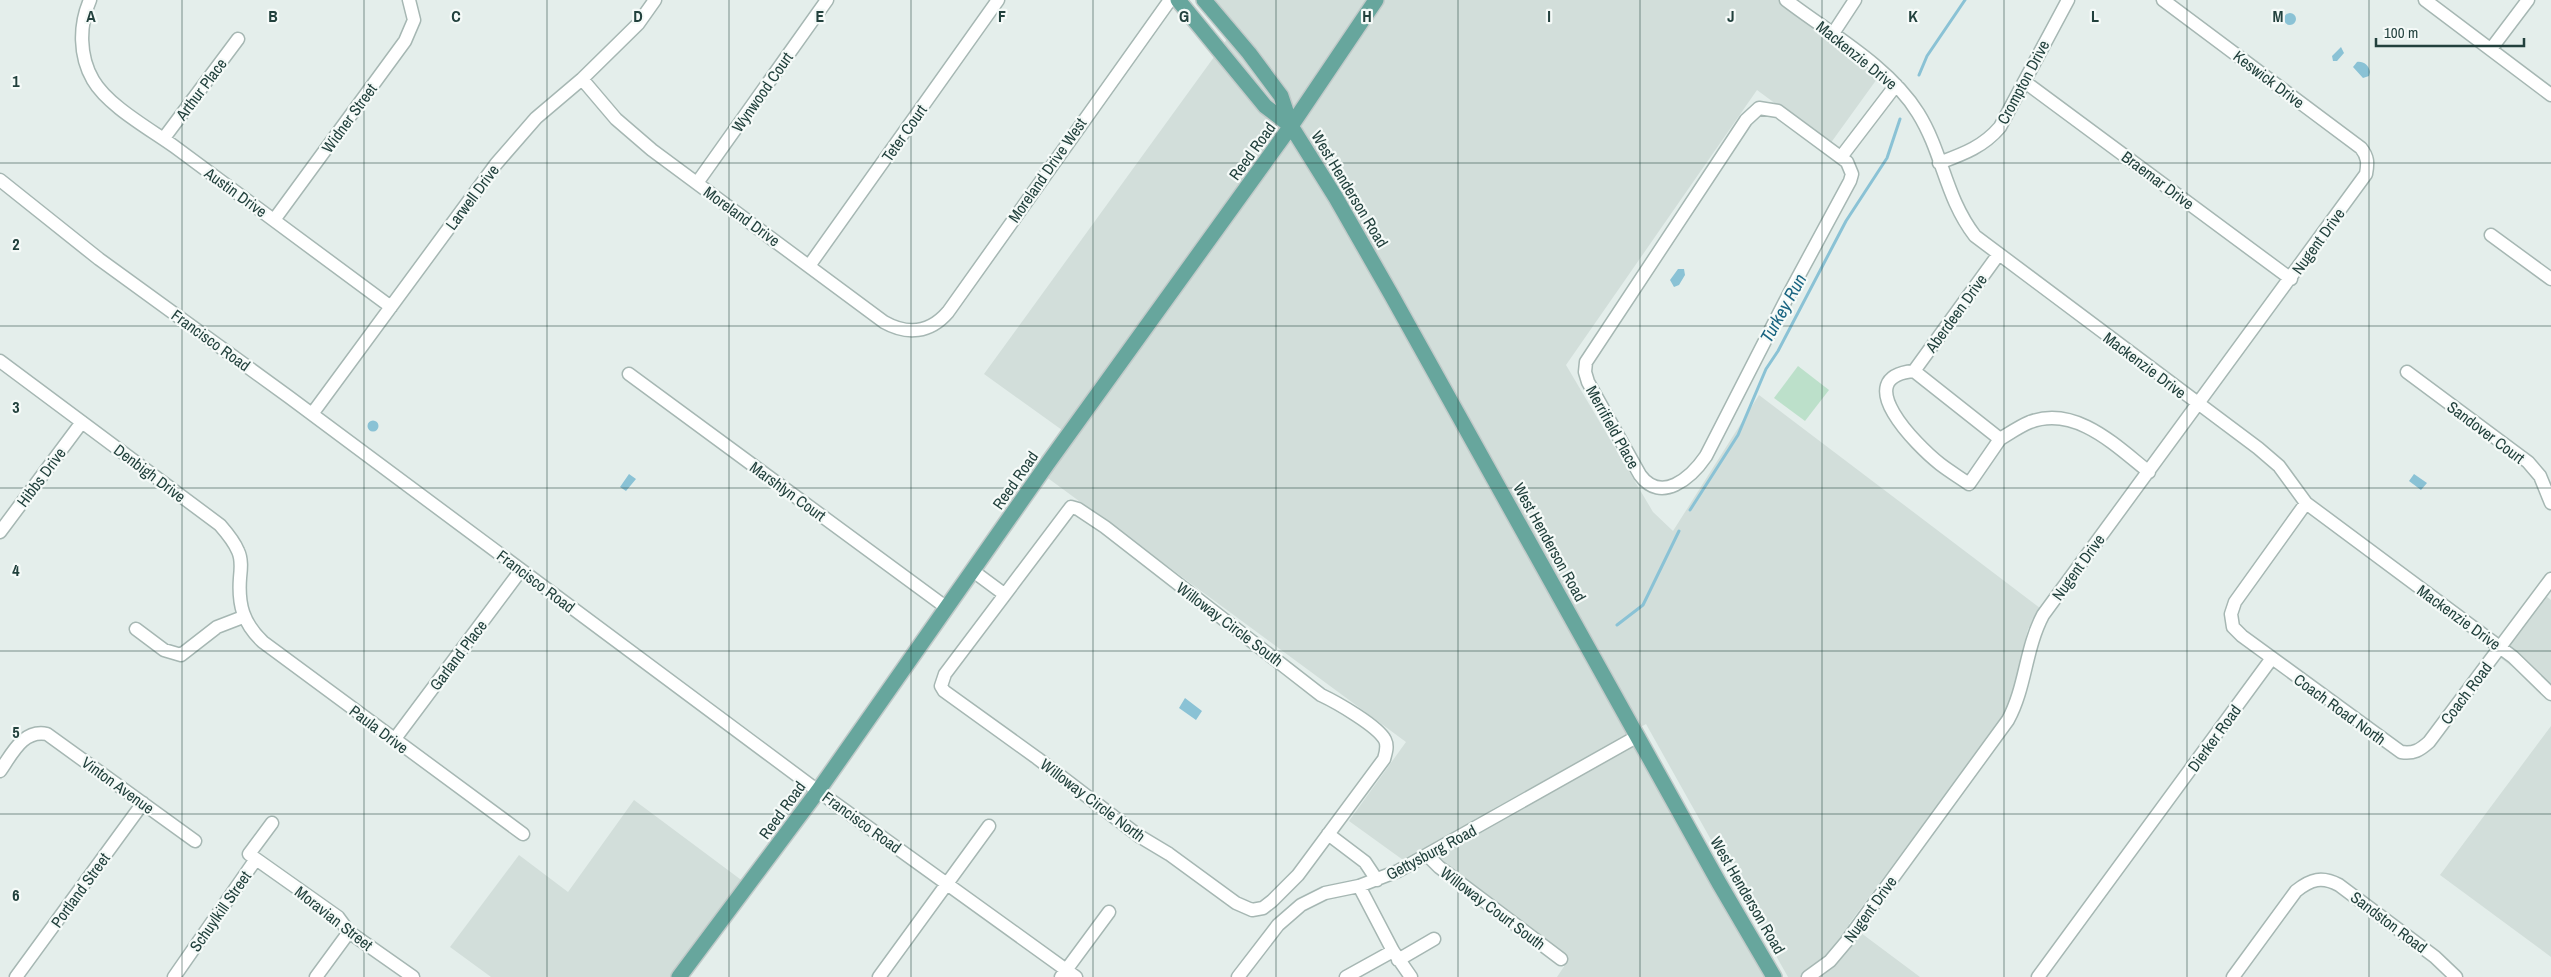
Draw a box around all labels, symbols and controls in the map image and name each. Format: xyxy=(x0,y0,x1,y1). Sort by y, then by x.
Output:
text: A xyxy=(86,5,96,27)
text: B xyxy=(268,5,278,27)
text: C xyxy=(451,5,461,27)
text: D xyxy=(633,5,643,27)
text: E xyxy=(816,5,825,27)
text: F xyxy=(998,5,1006,27)
text: G xyxy=(1179,5,1189,27)
text: H xyxy=(1362,5,1372,27)
text: I xyxy=(1547,5,1551,27)
text: J xyxy=(1727,5,1735,27)
text: K xyxy=(1908,5,1918,27)
text: L xyxy=(2091,5,2099,27)
text: M xyxy=(2273,5,2284,27)
street label: Mackenzie Drive xyxy=(1812,15,1902,95)
scale bar xyxy=(2376,15,2524,47)
text: 100 m xyxy=(2384,22,2418,43)
street label: Crompton Drive xyxy=(1992,36,2054,128)
street label: Keswick Drive xyxy=(2229,45,2309,113)
street label: Wynwood Court xyxy=(726,47,798,136)
street label: Arthur Place xyxy=(170,54,232,125)
text: 1 xyxy=(12,70,20,92)
street label: Widner Street xyxy=(316,79,382,157)
street label: Teter Court xyxy=(876,100,932,166)
street label: Moreland Drive West xyxy=(1003,113,1091,227)
street label: Reed Road xyxy=(1224,118,1280,184)
street label: West Henderson Road xyxy=(1306,127,1394,251)
street label: Braemar Drive xyxy=(2117,146,2199,214)
street label: Larwell Drive xyxy=(440,160,504,234)
street label: Austin Drive xyxy=(200,161,272,222)
street label: Moreland Drive xyxy=(699,181,785,251)
street label: Nugent Drive xyxy=(2286,203,2350,279)
text: 2 xyxy=(12,233,20,255)
water label: Turkey Run xyxy=(1754,269,1812,347)
street label: Aberdeen Drive xyxy=(1920,269,1992,357)
street label: Francisco Road xyxy=(167,304,255,376)
street label: Mackenzie Drive xyxy=(2099,327,2191,403)
street label: Merrifield Place xyxy=(1581,381,1645,473)
text: 3 xyxy=(12,396,20,418)
street label: Sandover Court xyxy=(2443,396,2530,469)
street label: Denbigh Drive xyxy=(110,439,190,507)
street label: Hibbs Drive xyxy=(11,443,71,511)
street label: Reed Road xyxy=(987,447,1043,513)
street label: Marshlyn Court xyxy=(746,456,831,526)
street label: West Henderson Road xyxy=(1508,479,1592,605)
street label: Nugent Drive xyxy=(2046,529,2110,605)
street label: Francisco Road xyxy=(492,544,580,618)
text: 4 xyxy=(12,559,20,581)
street label: Willoway Circle South xyxy=(1172,577,1288,671)
street label: Mackenzie Drive xyxy=(2413,579,2505,655)
street label: Garland Place xyxy=(424,615,492,695)
street label: Coach Road xyxy=(2435,657,2497,729)
street label: Coach Road North xyxy=(2290,668,2390,750)
street label: Paula Drive xyxy=(345,700,413,758)
street label: Dierker Road xyxy=(2182,700,2246,776)
text: 5 xyxy=(12,721,20,743)
street label: Vinton Avenue xyxy=(77,751,159,819)
street label: Willoway Circle North xyxy=(1036,753,1150,847)
street label: Reed Road xyxy=(754,777,810,843)
street label: Francisco Road xyxy=(818,786,906,858)
street label: Gettysburg Road xyxy=(1382,819,1480,885)
street label: West Henderson Road xyxy=(1705,832,1791,958)
street label: Portland Street xyxy=(45,848,115,932)
street label: Willoway Court South xyxy=(1436,861,1550,955)
street label: Schuylkill Street xyxy=(184,866,256,956)
street label: Nugent Drive xyxy=(1838,871,1902,947)
street label: Moravian Street xyxy=(290,881,378,956)
text: 6 xyxy=(12,884,20,906)
street label: Sandston Road xyxy=(2346,886,2432,958)

